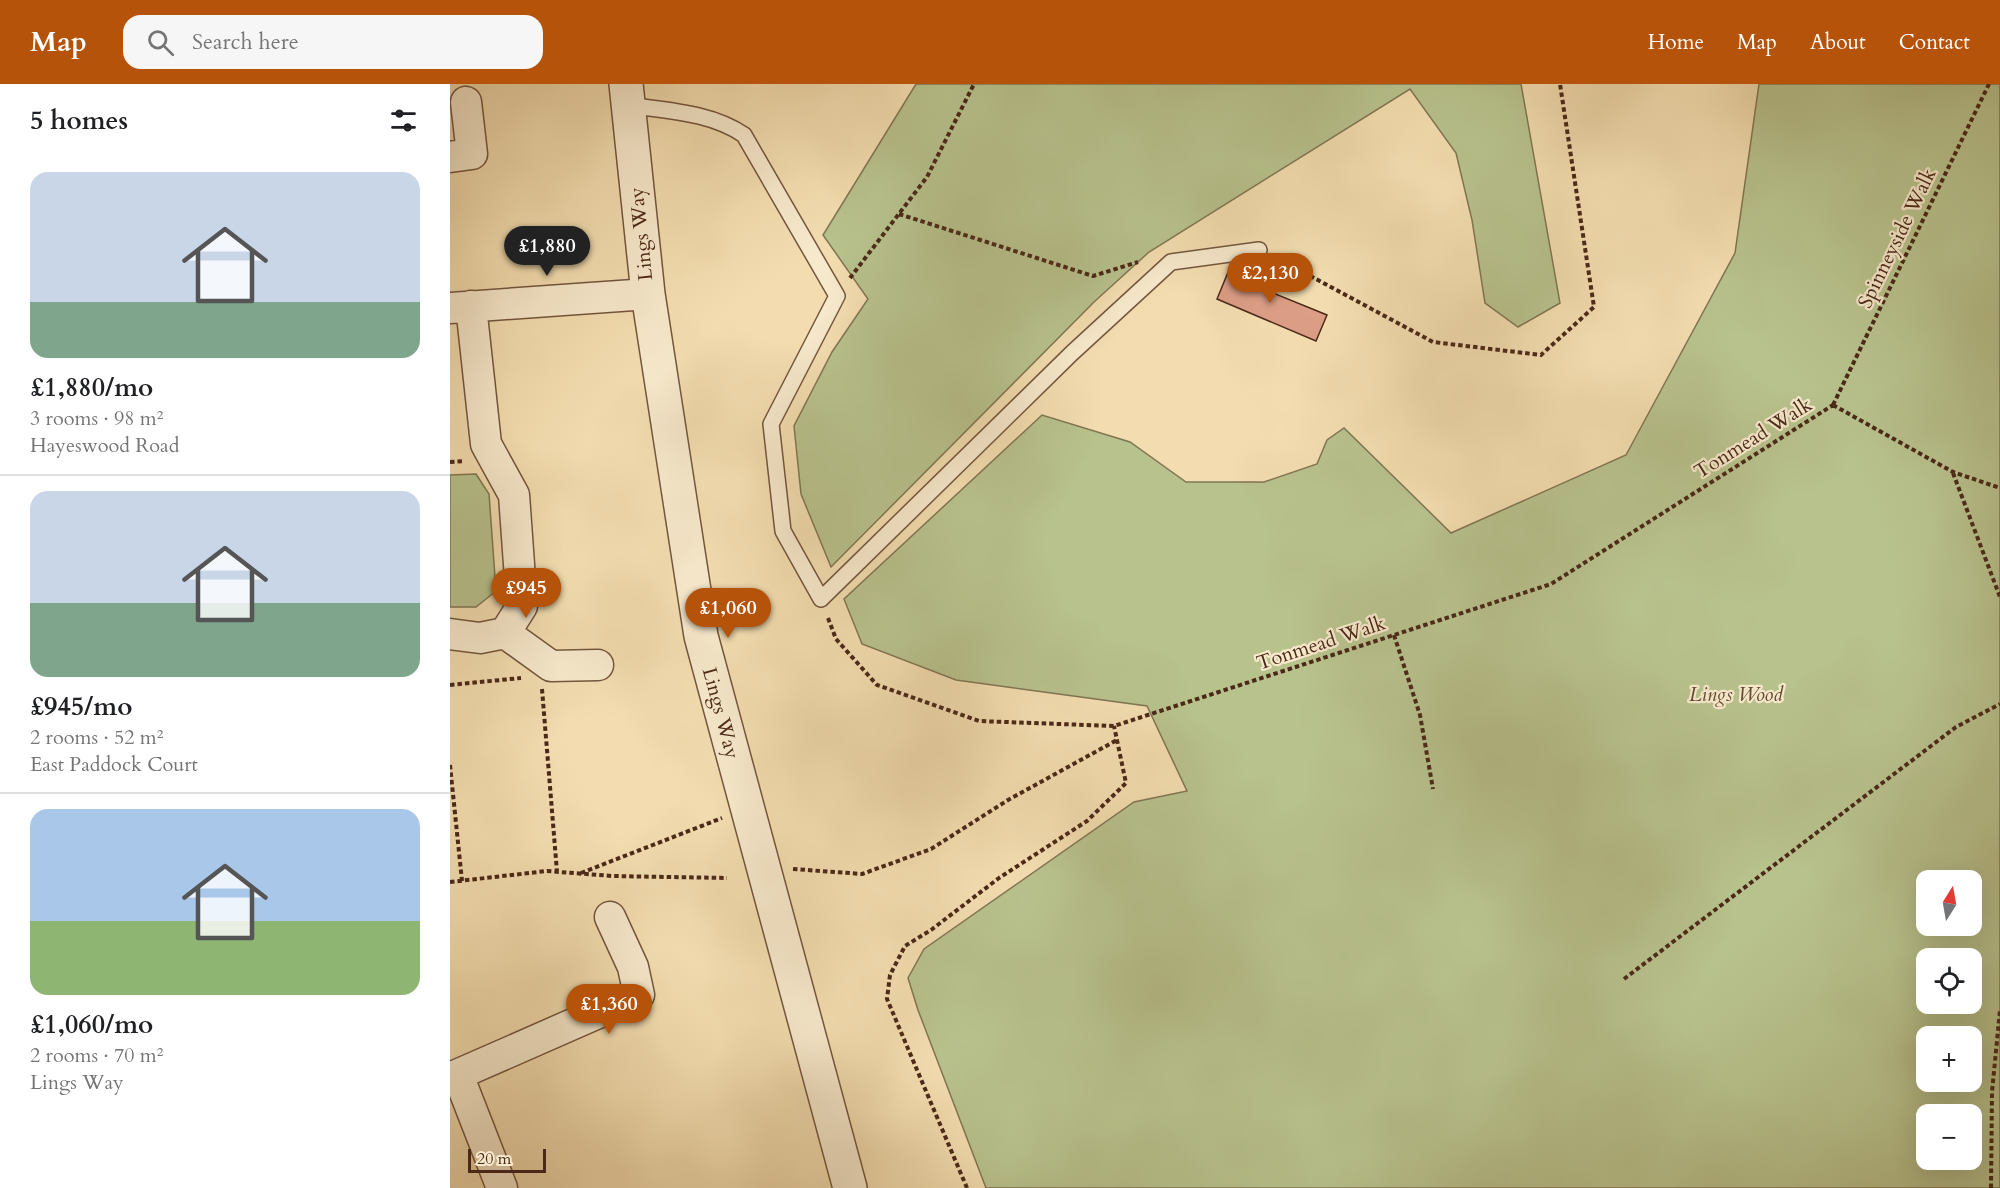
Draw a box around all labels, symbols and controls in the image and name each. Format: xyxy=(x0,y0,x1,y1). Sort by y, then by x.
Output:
search box xyxy=(123,15,543,69)
text: Map xyxy=(30,23,87,61)
icon: search xyxy=(144,26,177,59)
text: Search here xyxy=(192,27,299,57)
text: Home xyxy=(1648,28,1704,57)
text: Map xyxy=(1737,28,1777,57)
text: About xyxy=(1810,28,1866,57)
text: Contact xyxy=(1899,28,1970,57)
text: 5 homes xyxy=(30,103,128,138)
icon: filters xyxy=(387,104,420,137)
street label: Spinneyside Walk xyxy=(1851,163,1943,313)
street label: Lings Way xyxy=(623,186,659,282)
icon: home xyxy=(171,211,279,319)
pin: £1,880 xyxy=(498,226,596,277)
text: £1,880 xyxy=(518,232,576,259)
pin: £2,130 xyxy=(1221,253,1319,304)
text: £2,130 xyxy=(1241,259,1299,286)
text: £1,880/mo xyxy=(30,370,153,405)
street label: Tonmead Walk xyxy=(1689,391,1817,485)
text: 3 rooms · 98 m² xyxy=(30,405,163,432)
text: Hayeswood Road xyxy=(30,432,179,459)
icon: home xyxy=(171,530,279,638)
pin: £945 xyxy=(490,568,562,619)
text: £945 xyxy=(505,574,547,601)
pin: £1,060 xyxy=(679,588,777,639)
text: £1,060 xyxy=(699,594,757,621)
street label: Tonmead Walk xyxy=(1253,609,1389,677)
street label: Lings Way xyxy=(696,664,746,762)
park label: Lings Wood xyxy=(1689,681,1784,708)
text: £945/mo xyxy=(30,689,132,724)
text: 2 rooms · 52 m² xyxy=(30,724,163,751)
text: East Paddock Court xyxy=(30,751,198,778)
icon: home xyxy=(171,848,279,956)
north arrow xyxy=(1916,870,1982,936)
map controls xyxy=(1916,870,1982,1170)
button: locate xyxy=(1916,948,1982,1014)
pin: £1,360 xyxy=(560,984,658,1035)
text: £1,360 xyxy=(580,990,638,1017)
text: £1,060/mo xyxy=(30,1007,153,1042)
button: + xyxy=(1916,1026,1982,1092)
text: 2 rooms · 70 m² xyxy=(30,1042,163,1069)
text: Lings Way xyxy=(30,1069,124,1096)
button: − xyxy=(1916,1104,1982,1170)
scale bar xyxy=(468,1146,546,1174)
text: 20 m xyxy=(477,1148,511,1170)

